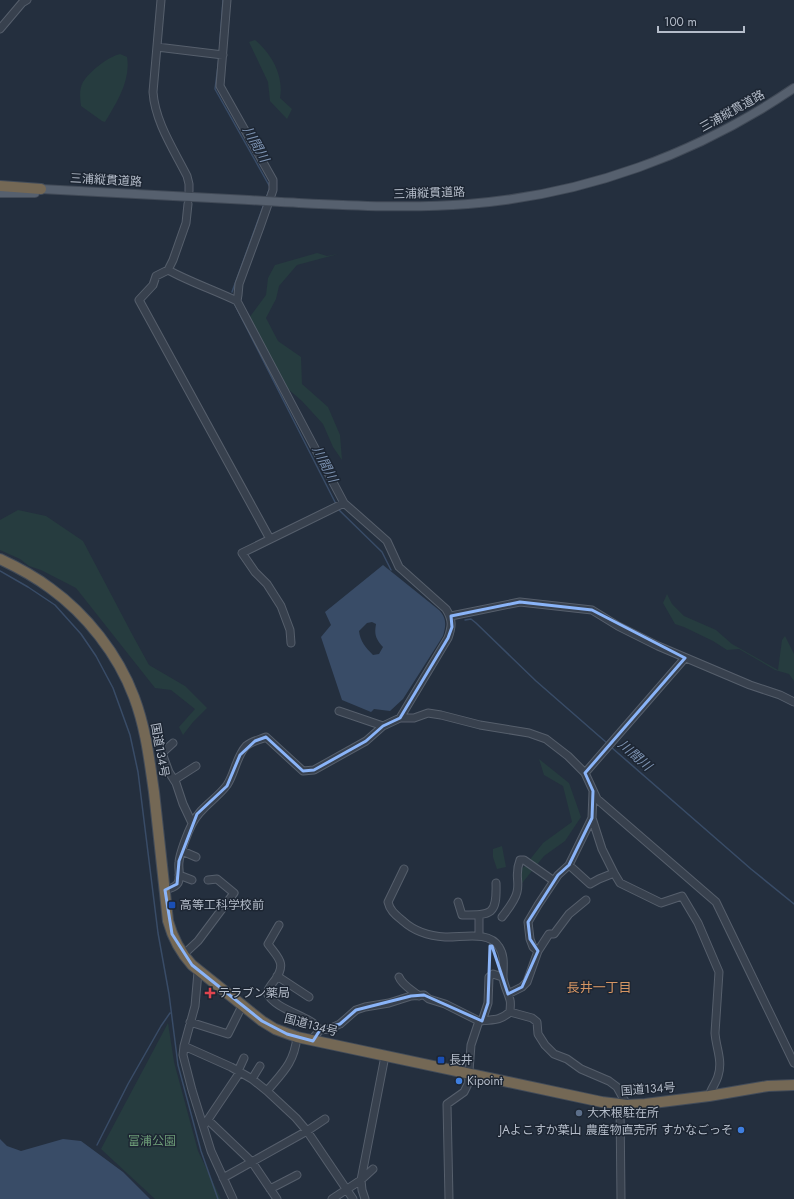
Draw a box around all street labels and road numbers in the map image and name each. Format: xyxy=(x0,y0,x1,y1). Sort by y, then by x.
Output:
street label: 三浦縦貫道路 xyxy=(696,86,768,136)
street label: 三浦縦貫道路 xyxy=(70,169,142,191)
street label: 三浦縦貫道路 xyxy=(393,183,465,203)
street label: 国道134号 xyxy=(146,721,174,779)
street label: 国道134号 xyxy=(282,1009,340,1041)
street label: 国道134号 xyxy=(620,1078,676,1100)

